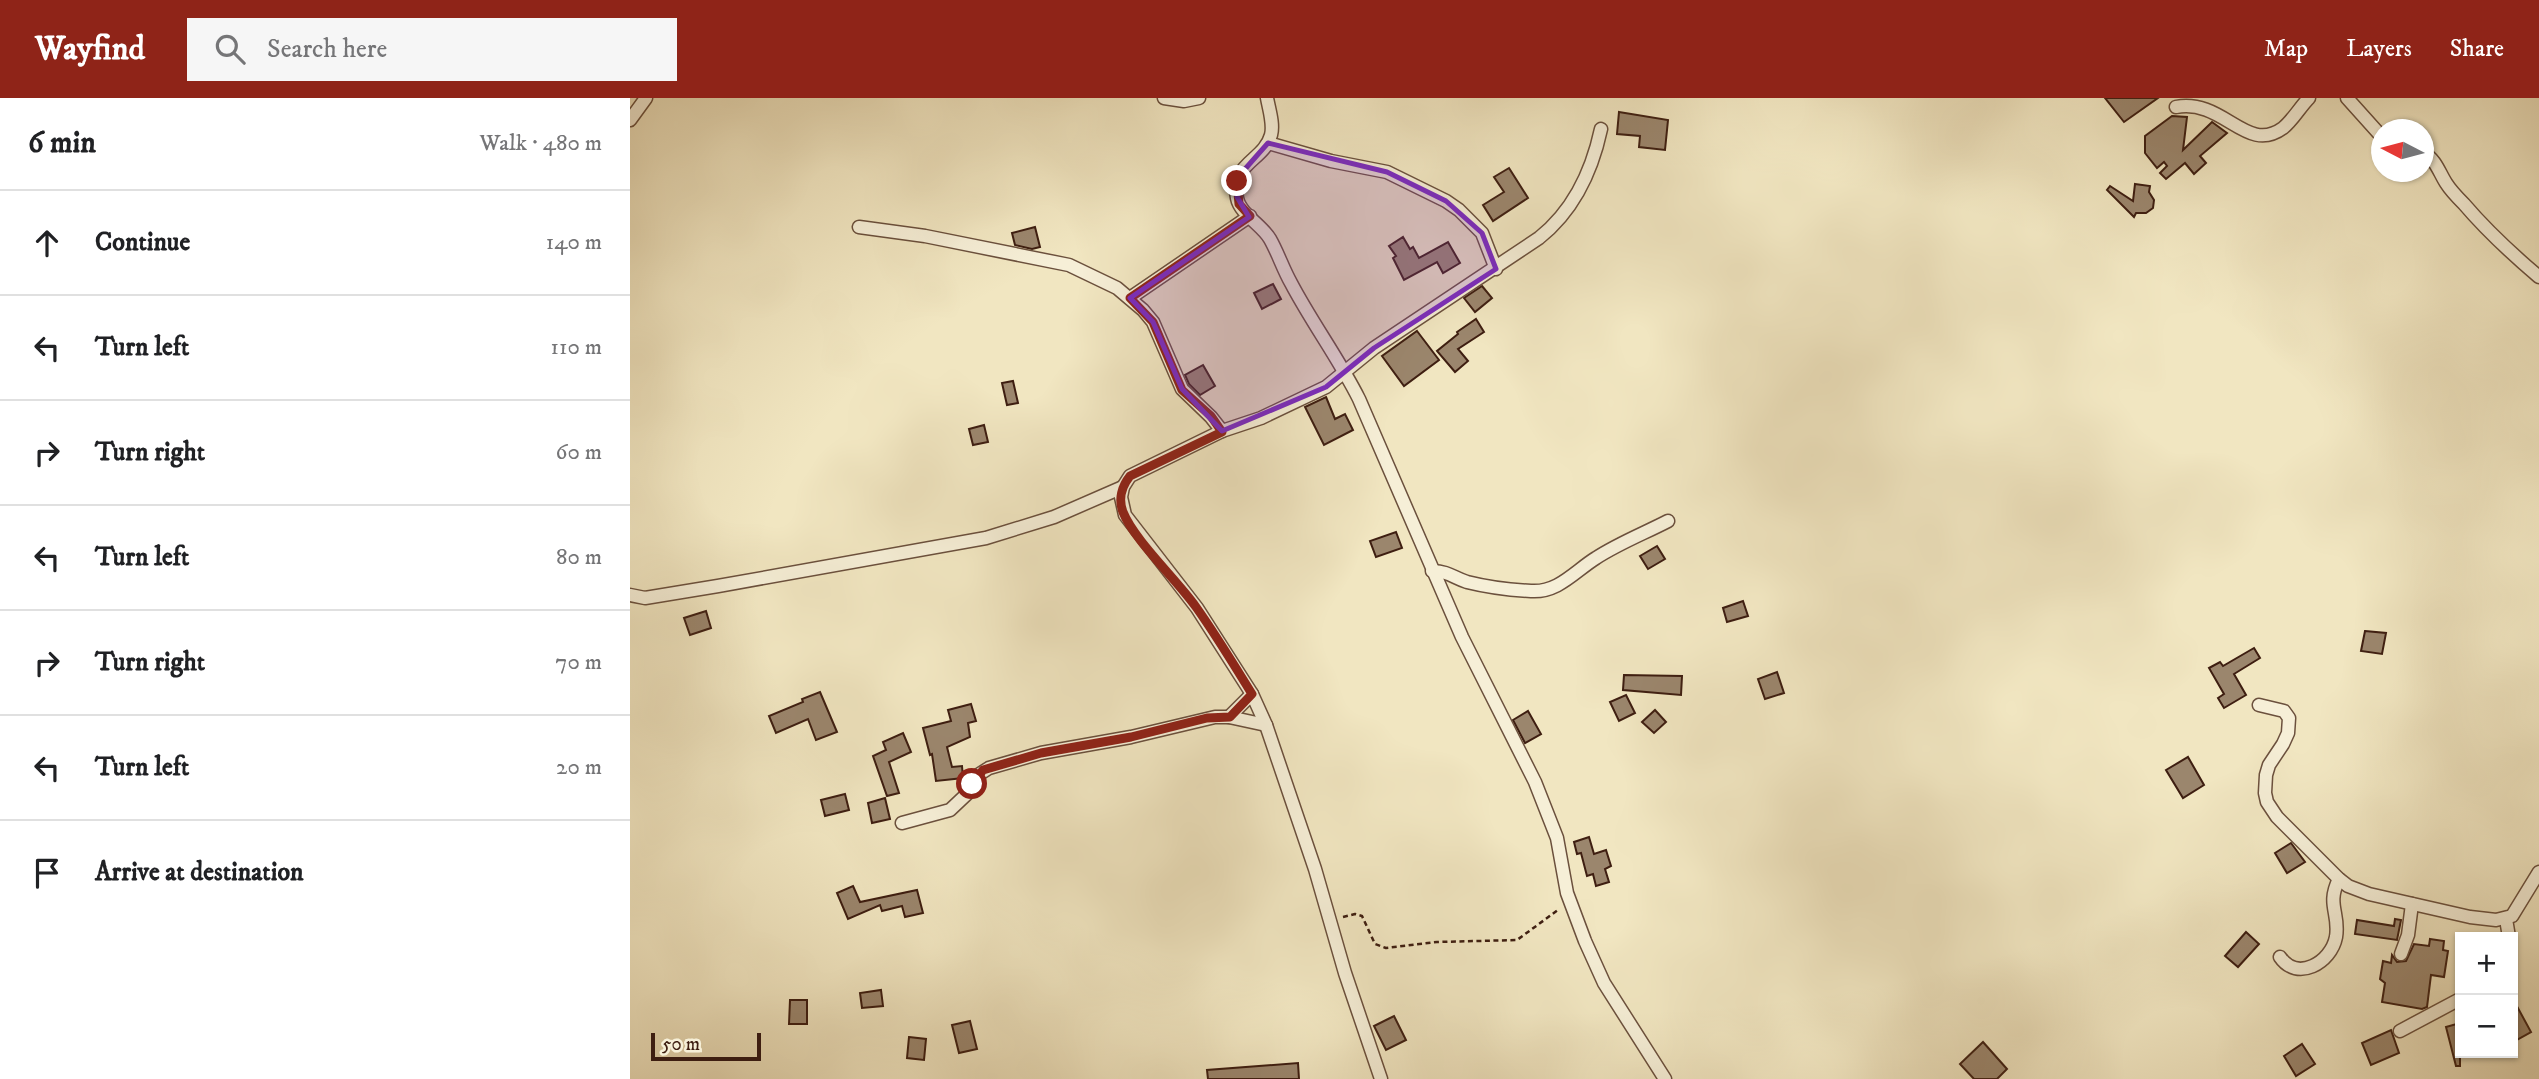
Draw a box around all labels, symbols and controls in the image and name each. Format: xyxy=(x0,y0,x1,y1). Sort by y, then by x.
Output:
search box xyxy=(187,18,677,81)
text: Wayfind xyxy=(35,29,145,70)
icon: search xyxy=(211,30,249,68)
text: Search here xyxy=(267,33,387,66)
text: Map xyxy=(2264,34,2308,64)
text: Layers xyxy=(2346,34,2412,64)
text: Share xyxy=(2450,34,2504,64)
north arrow xyxy=(2371,119,2434,182)
text: 6 min xyxy=(28,125,96,162)
text: Walk · 480 m xyxy=(479,129,602,158)
route end xyxy=(1221,165,1252,196)
icon: ahead xyxy=(28,224,66,262)
text: Continue xyxy=(95,226,190,259)
text: 140 m xyxy=(546,228,602,257)
icon: left xyxy=(28,329,66,367)
text: Turn left xyxy=(95,331,189,364)
text: 110 m xyxy=(551,333,602,362)
icon: right xyxy=(28,434,66,472)
text: Turn right xyxy=(95,436,205,469)
text: 60 m xyxy=(555,438,602,467)
icon: left xyxy=(28,539,66,577)
text: Turn left xyxy=(95,541,189,574)
text: 80 m xyxy=(556,543,602,572)
icon: right xyxy=(28,644,66,682)
text: Turn right xyxy=(95,646,205,679)
text: 70 m xyxy=(555,648,602,677)
icon: left xyxy=(28,749,66,787)
text: Turn left xyxy=(95,751,189,784)
text: 20 m xyxy=(556,753,602,782)
route start xyxy=(956,768,987,799)
icon: arrive xyxy=(28,854,66,892)
text: Arrive at destination xyxy=(95,856,304,889)
map controls xyxy=(2455,932,2518,1058)
button: + xyxy=(2455,932,2518,995)
button: − xyxy=(2455,995,2518,1058)
scale bar xyxy=(651,1030,761,1062)
text: 50 m xyxy=(662,1033,700,1056)

